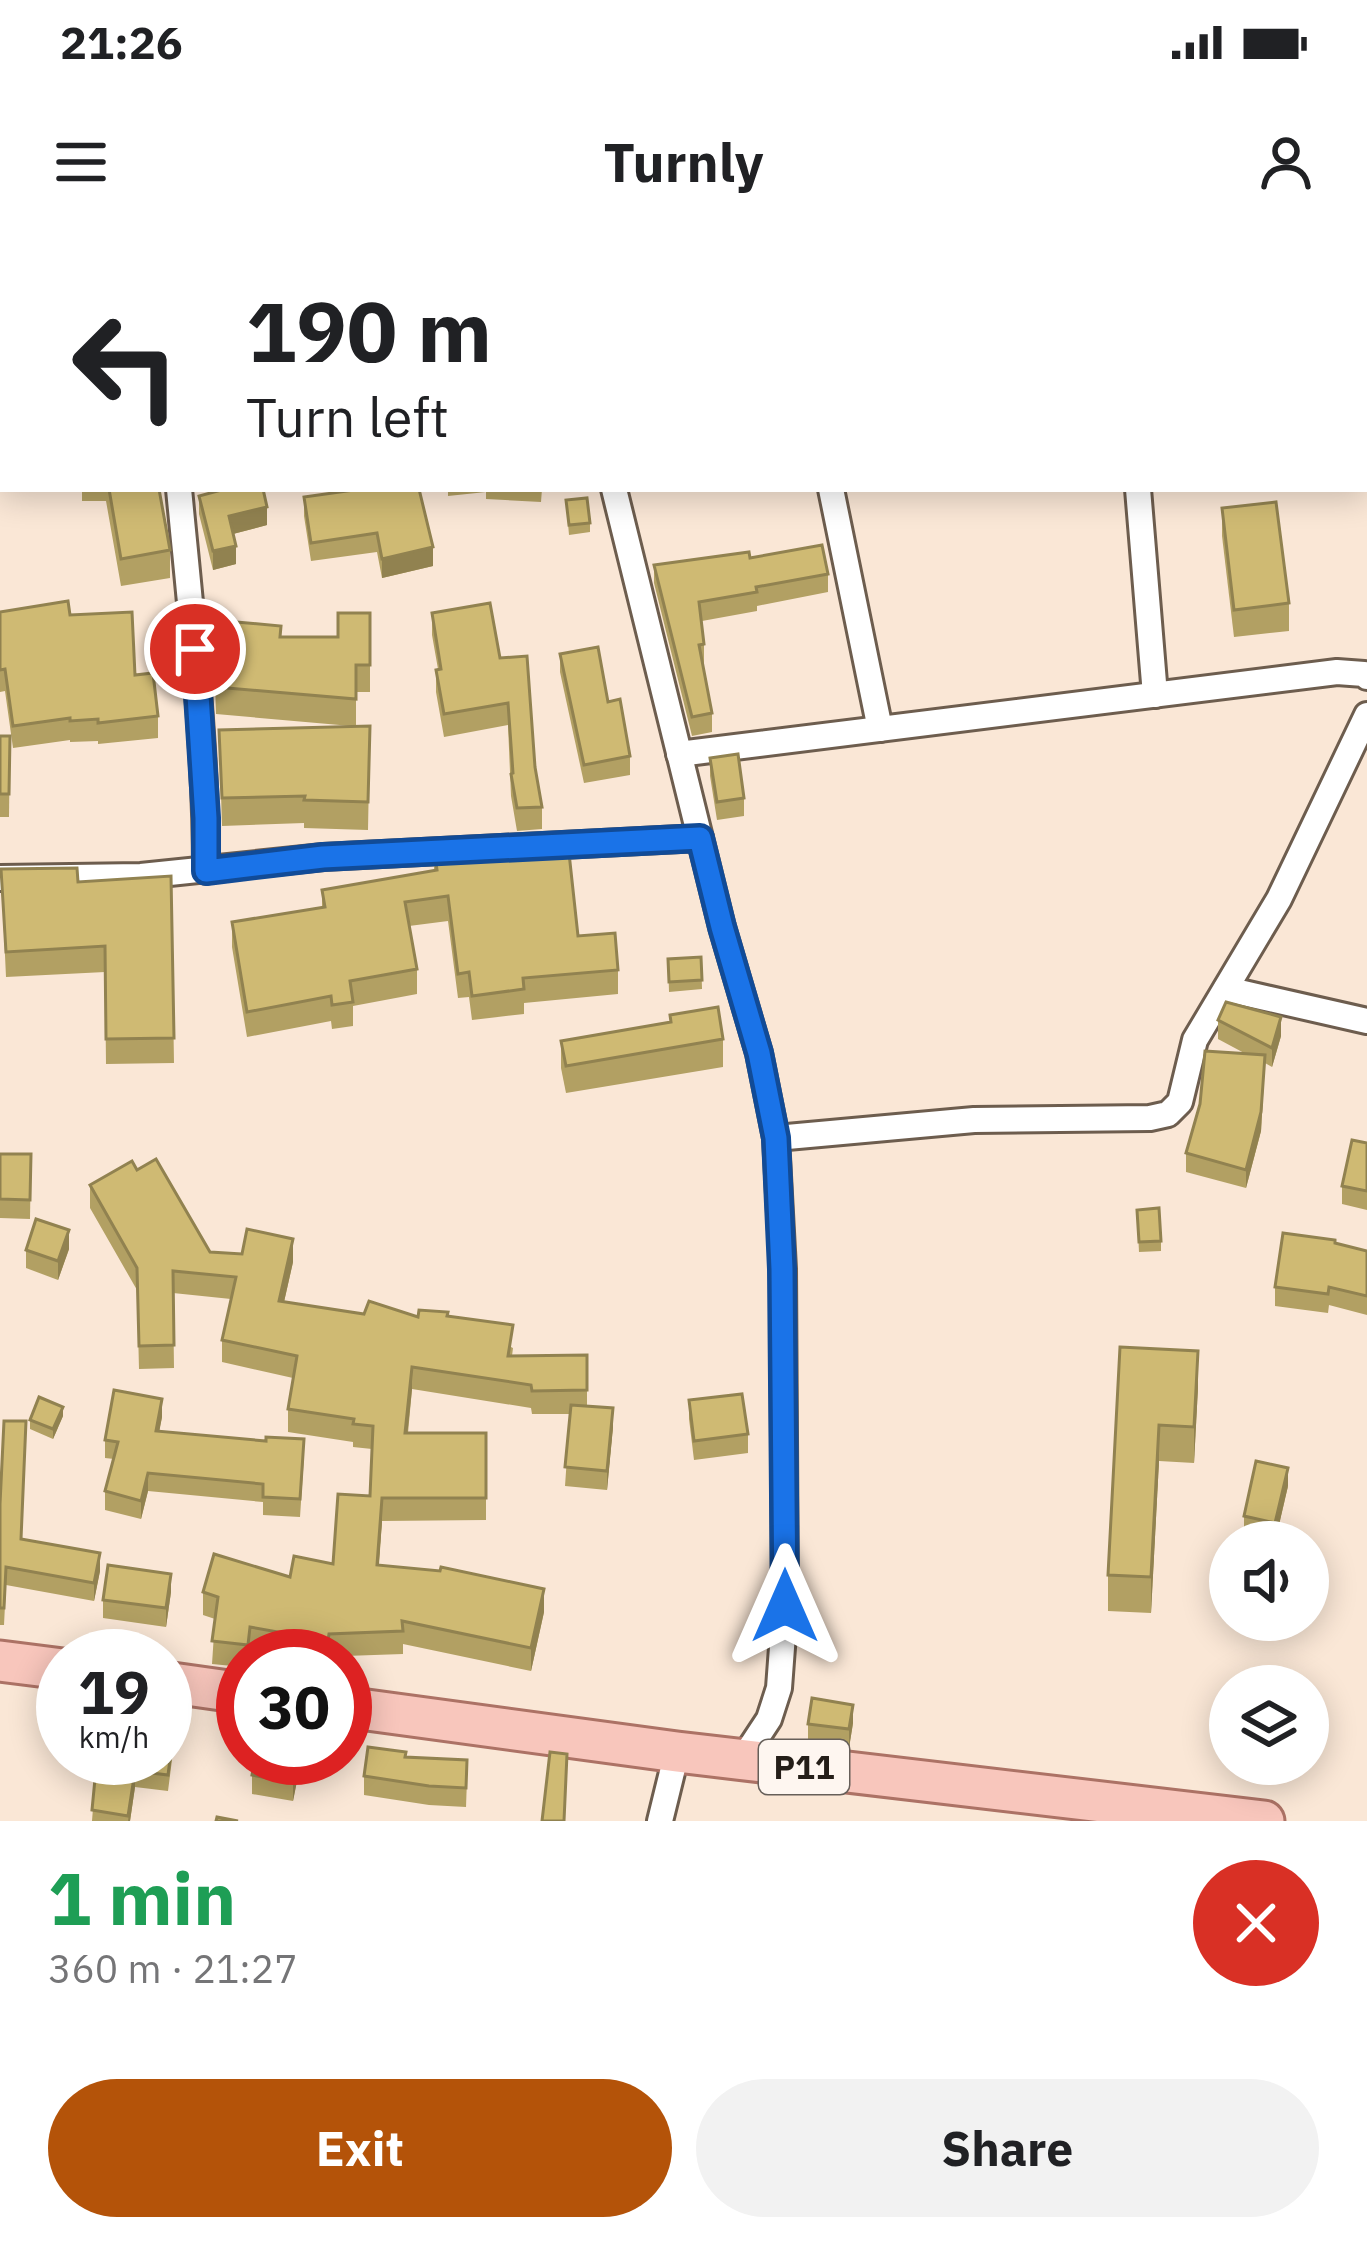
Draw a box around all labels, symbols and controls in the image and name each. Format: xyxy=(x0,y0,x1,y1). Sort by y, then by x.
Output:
text: 21:26 xyxy=(60,13,183,71)
text: Turnly xyxy=(603,127,764,197)
icon: menu xyxy=(48,129,114,195)
icon: person xyxy=(1253,129,1319,195)
text: 190 m xyxy=(246,276,492,385)
icon: left xyxy=(48,288,204,444)
text: Turn left xyxy=(246,382,449,452)
pin xyxy=(144,598,246,700)
icon: arrive xyxy=(162,616,228,682)
map controls xyxy=(1209,1521,1329,1785)
button: sound xyxy=(1209,1521,1329,1641)
position arrow xyxy=(722,1543,848,1669)
speed limit sign: 30 xyxy=(216,1629,372,1785)
text: 19 xyxy=(78,1652,150,1731)
button: layers xyxy=(1209,1665,1329,1785)
text: km/h xyxy=(79,1717,149,1756)
road number: P11 xyxy=(759,1740,849,1794)
text: 1 min xyxy=(48,1851,236,1945)
button: close xyxy=(1193,1860,1319,1986)
text: 360 m · 21:27 xyxy=(48,1943,298,1994)
button: Exit xyxy=(48,2079,672,2217)
button: Share xyxy=(696,2079,1319,2217)

